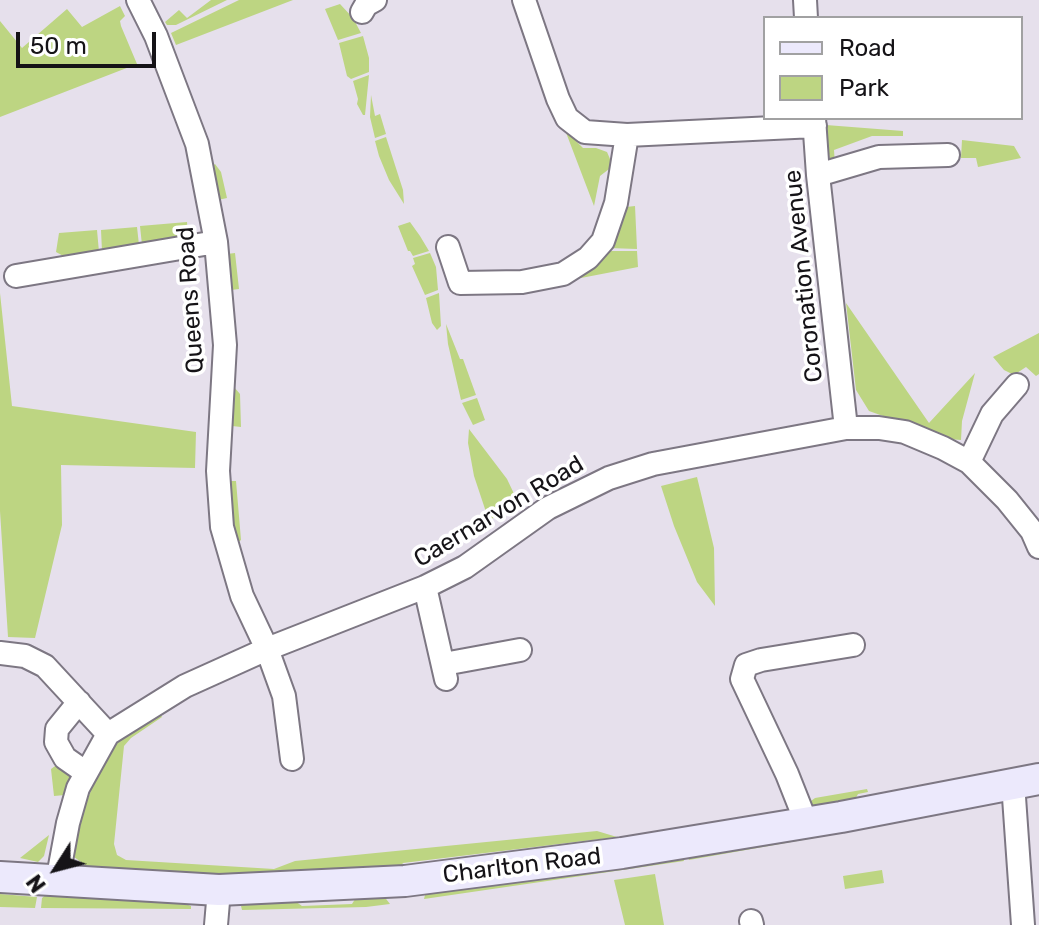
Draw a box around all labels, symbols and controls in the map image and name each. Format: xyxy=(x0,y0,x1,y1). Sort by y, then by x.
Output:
scale bar xyxy=(20,16,160,66)
legend xyxy=(763,16,1023,120)
text: 50 m xyxy=(30,32,87,60)
text: Road xyxy=(839,34,896,62)
text: Park xyxy=(839,74,889,102)
street label: Coronation Avenue xyxy=(779,168,829,384)
street label: Queens Road xyxy=(172,226,210,374)
street label: Caernarvon Road xyxy=(409,450,589,574)
north arrow xyxy=(16,829,96,909)
street label: Charlton Road xyxy=(441,842,603,890)
text: N xyxy=(21,869,52,898)

